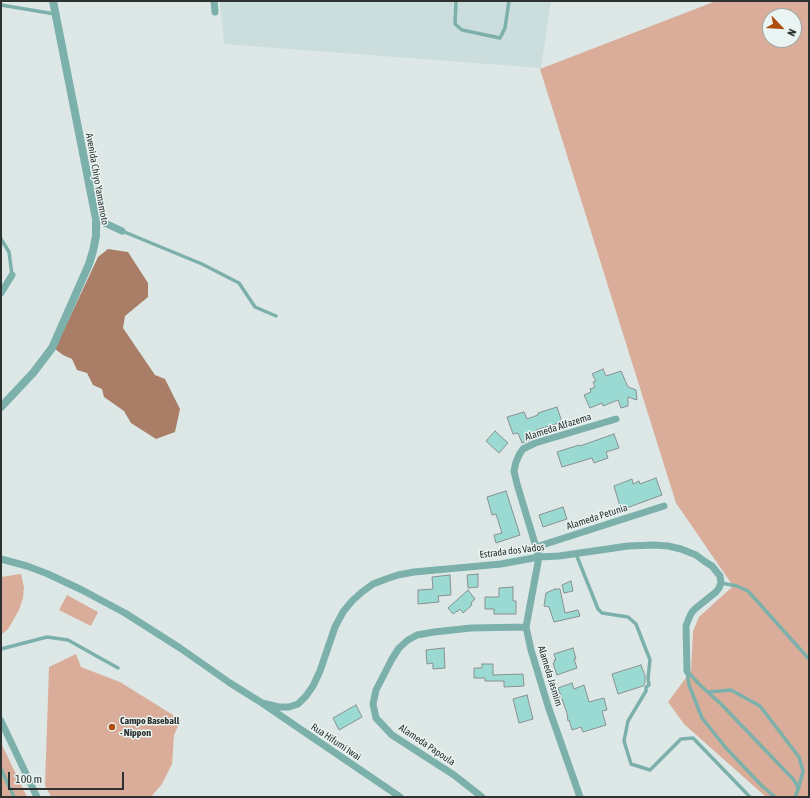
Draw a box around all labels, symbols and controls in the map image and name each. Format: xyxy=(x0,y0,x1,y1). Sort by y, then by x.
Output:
north arrow xyxy=(762,8,802,48)
text: N xyxy=(785,27,799,38)
street label: Avenida Chiyo Yamamoto xyxy=(83,132,111,226)
street label: Alameda Alfazema xyxy=(523,411,593,443)
street label: Alameda Petunia xyxy=(565,501,629,533)
street label: Estrada dos Vados xyxy=(479,541,545,561)
street label: Alameda Jasmim xyxy=(535,644,565,708)
place label: Campo Baseball - Nippon xyxy=(120,715,179,738)
street label: Rua Hifumi Iwai xyxy=(309,721,363,763)
marker: Campo Baseball - Nippon xyxy=(107,722,117,732)
street label: Alameda Papoula xyxy=(396,722,458,768)
scale bar xyxy=(10,764,126,790)
text: 100 m xyxy=(15,772,42,786)

